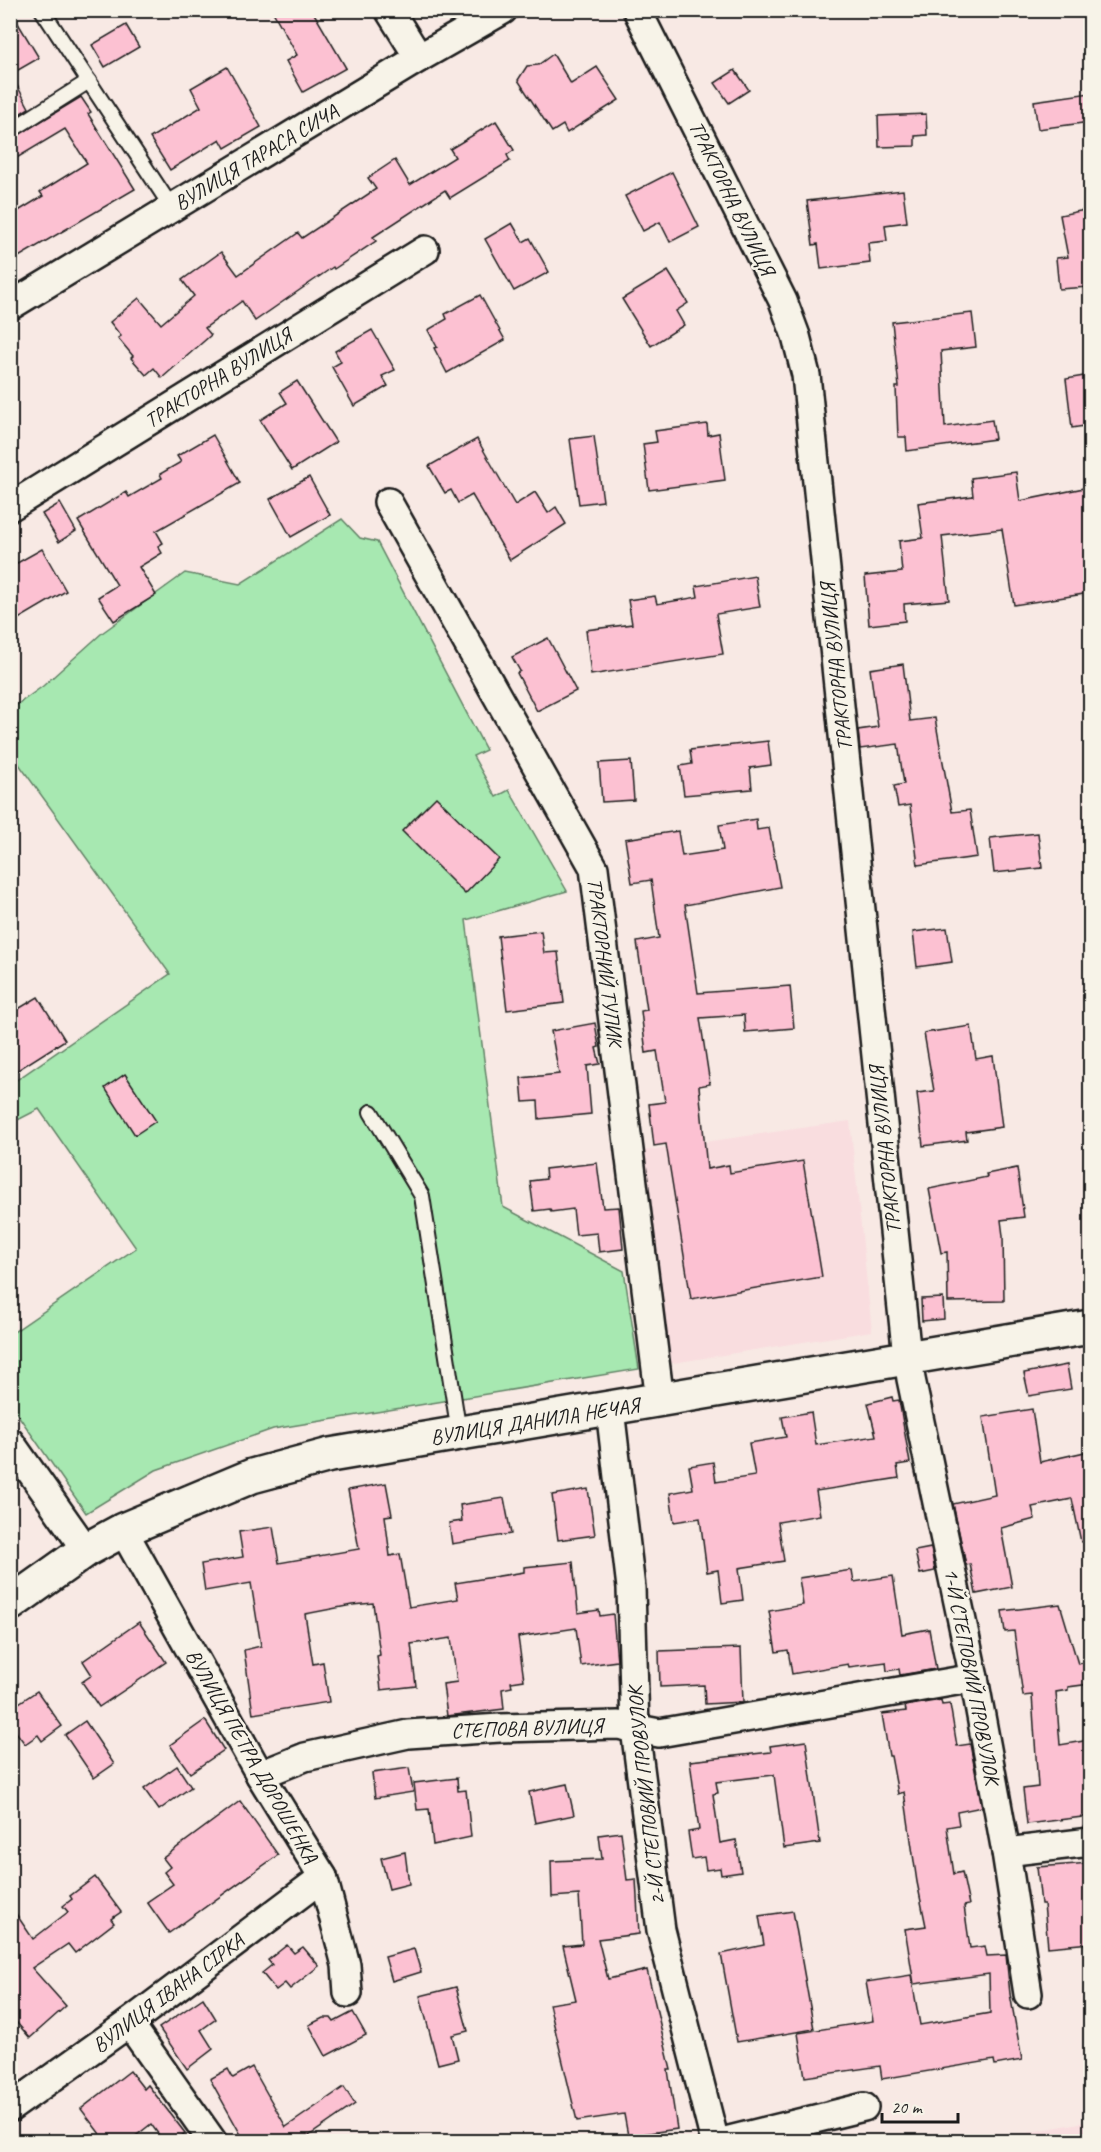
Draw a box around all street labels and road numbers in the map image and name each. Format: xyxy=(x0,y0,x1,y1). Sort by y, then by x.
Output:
street label: ВУЛИЦЯ ТАРАСА СИЧА xyxy=(169,98,343,216)
street label: ТРАКТОРНА ВУЛИЦЯ xyxy=(683,117,782,282)
street label: ТРАКТОРНА ВУЛИЦЯ xyxy=(140,321,299,434)
street label: ТРАКТОРНА ВУЛИЦЯ xyxy=(814,579,858,752)
street label: ТРАКТОРНИЙ ТУПИК xyxy=(582,877,629,1051)
street label: ТРАКТОРНА ВУЛИЦЯ xyxy=(863,1062,907,1235)
street label: ВУЛИЦЯ ДАНИЛА НЕЧАЯ xyxy=(429,1391,644,1450)
street label: 1-Й СТЕПОВИЙ ПРОВУЛОК xyxy=(938,1566,1006,1790)
street label: ВУЛИЦЯ ПЕТРА ДОРОШЕНКА xyxy=(180,1644,324,1868)
street label: 2-Й СТЕПОВИЙ ПРОВУЛОК xyxy=(621,1682,670,1906)
street label: СТЕПОВА ВУЛИЦЯ xyxy=(451,1712,606,1744)
street label: ВУЛИЦЯ ІВАНА СІРКА xyxy=(87,1927,250,2058)

